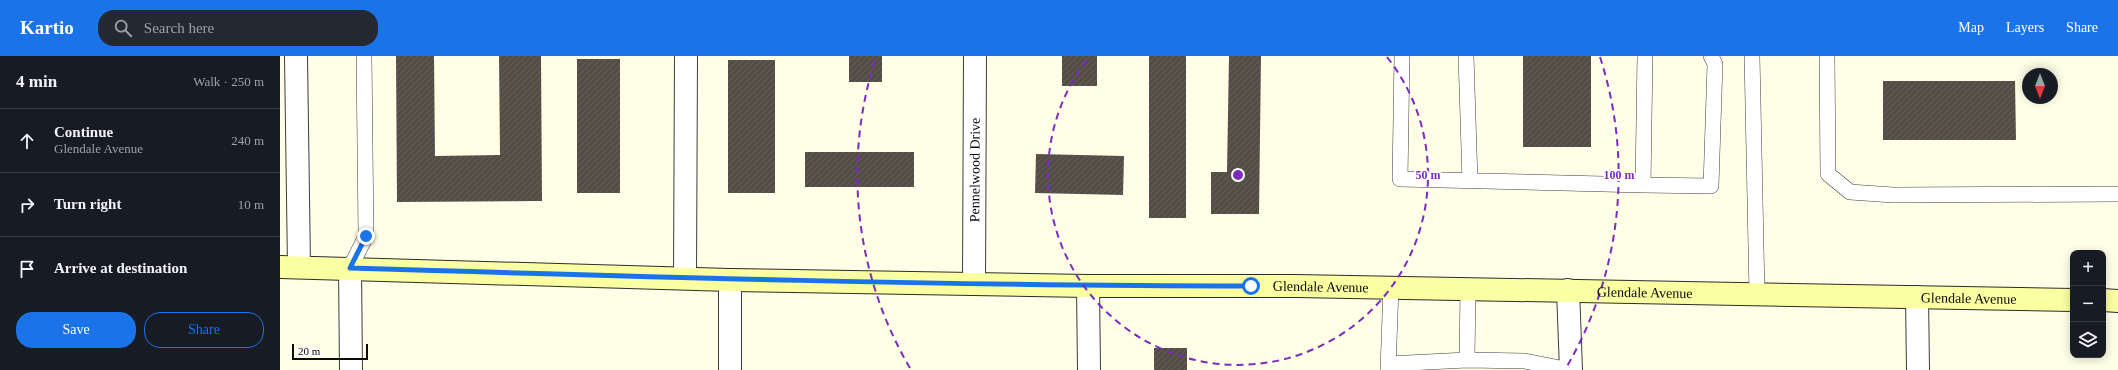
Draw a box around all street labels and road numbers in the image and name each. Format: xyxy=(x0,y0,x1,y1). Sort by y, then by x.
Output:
street label: Pennelwood Drive xyxy=(967,118,983,222)
street label: Glendale Avenue xyxy=(1273,279,1369,295)
street label: Glendale Avenue xyxy=(1597,284,1693,301)
street label: Glendale Avenue xyxy=(1921,290,2017,307)

